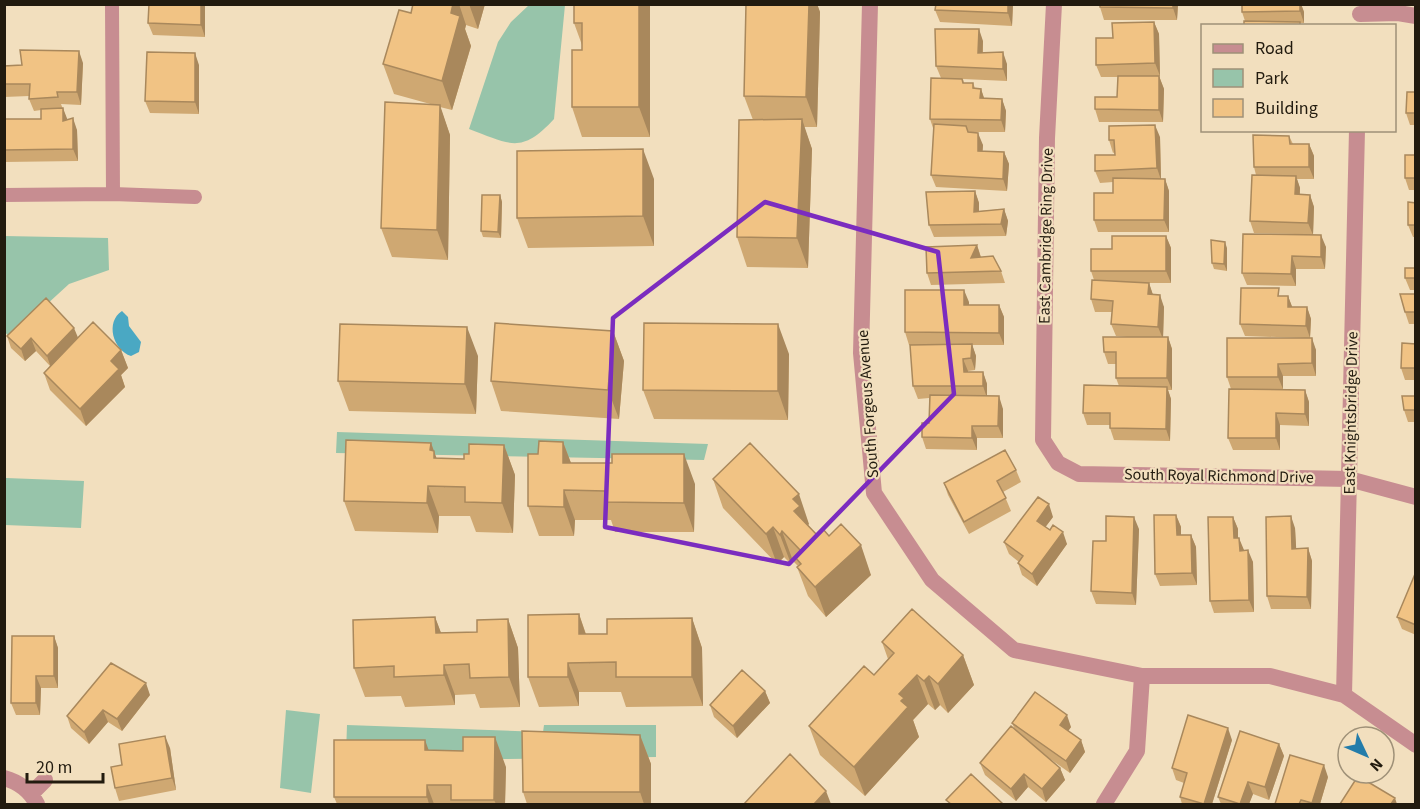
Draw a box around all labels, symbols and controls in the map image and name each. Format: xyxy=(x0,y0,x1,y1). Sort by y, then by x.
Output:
legend xyxy=(1201,24,1396,132)
text: Road xyxy=(1255,36,1294,61)
text: Park xyxy=(1255,66,1289,91)
text: Building xyxy=(1255,96,1318,121)
street label: East Cambridge Ring Drive xyxy=(1033,148,1059,324)
street label: South Forgeus Avenue xyxy=(852,329,884,479)
street label: East Knightsbridge Drive xyxy=(1339,331,1363,495)
street label: South Royal Richmond Drive xyxy=(1124,463,1314,489)
north arrow xyxy=(1336,725,1396,785)
scale bar xyxy=(27,746,104,784)
text: N xyxy=(1364,753,1388,776)
text: 20 m xyxy=(36,755,72,780)

